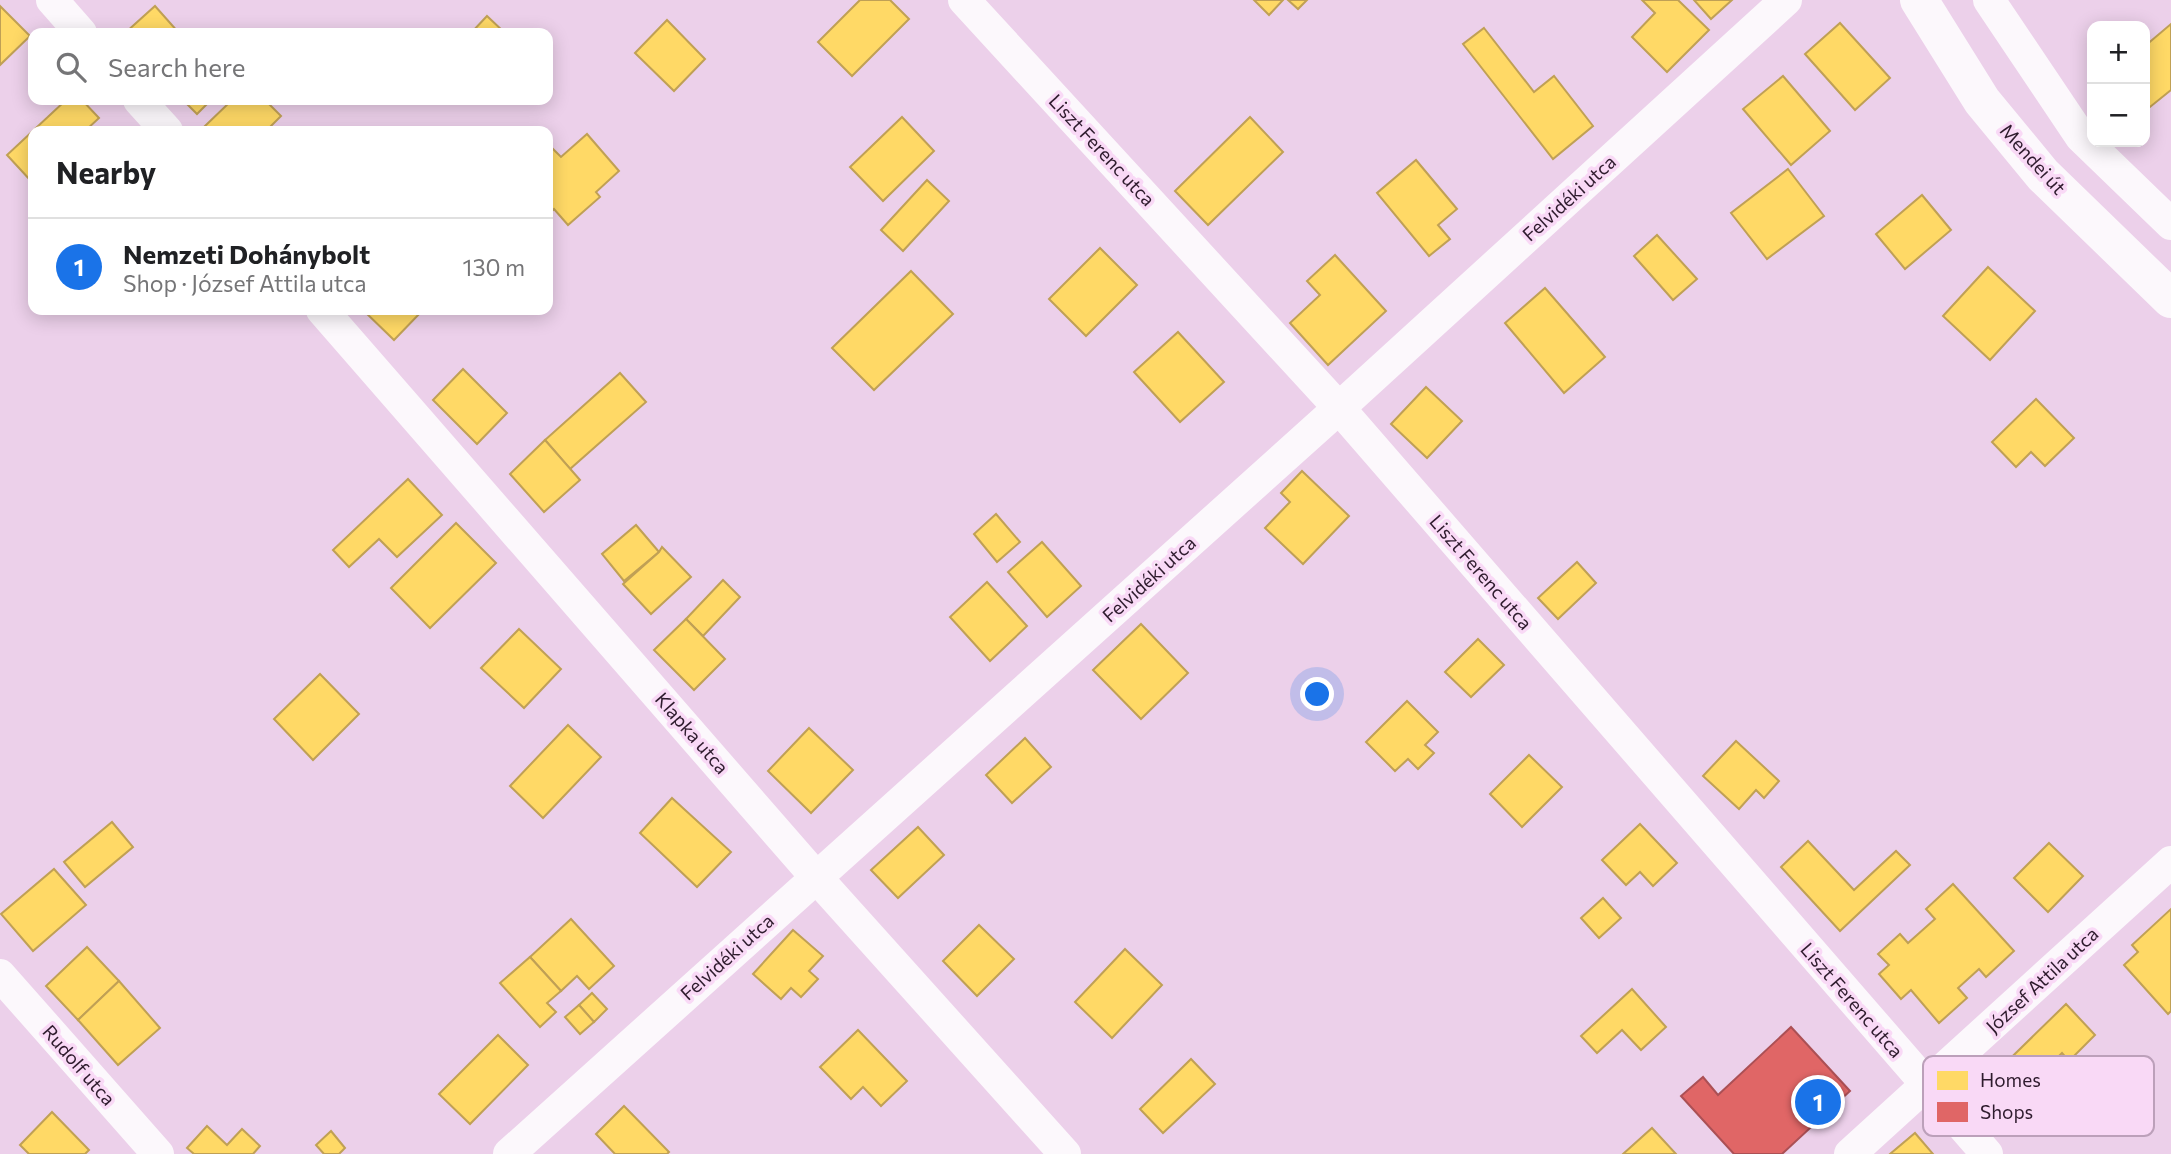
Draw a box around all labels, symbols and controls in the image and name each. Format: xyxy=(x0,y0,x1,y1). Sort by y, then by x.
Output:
map controls xyxy=(2087,21,2150,147)
button: + xyxy=(2087,21,2150,84)
search box xyxy=(28,28,553,105)
icon: search xyxy=(52,48,90,86)
text: Search here xyxy=(108,51,246,82)
button: − xyxy=(2087,84,2150,147)
street label: Liszt Ferenc utca xyxy=(1045,89,1160,210)
street label: Mendei út xyxy=(1996,119,2071,199)
street label: Felvidéki utca xyxy=(1517,150,1620,245)
text: Nearby xyxy=(56,153,156,190)
text: Nemzeti Dohánybolt xyxy=(123,238,370,269)
text: 1 xyxy=(74,253,84,281)
text: 130 m xyxy=(463,253,525,281)
text: Shop · József Attila utca xyxy=(123,269,367,297)
street label: Liszt Ferenc utca xyxy=(1425,510,1537,634)
street label: Felvidéki utca xyxy=(1097,531,1200,626)
your location xyxy=(1300,677,1334,711)
street label: Klapka utca xyxy=(651,687,734,778)
street label: Felvidéki utca xyxy=(675,909,778,1004)
street label: József Attila utca xyxy=(1981,922,2102,1037)
street label: Liszt Ferenc utca xyxy=(1796,938,1908,1062)
street label: Rudolf utca xyxy=(38,1020,121,1110)
legend xyxy=(1923,1056,2154,1136)
text: Homes xyxy=(1980,1068,2041,1091)
pin: 1 xyxy=(1795,1076,1841,1128)
text: Shops xyxy=(1980,1100,2033,1123)

